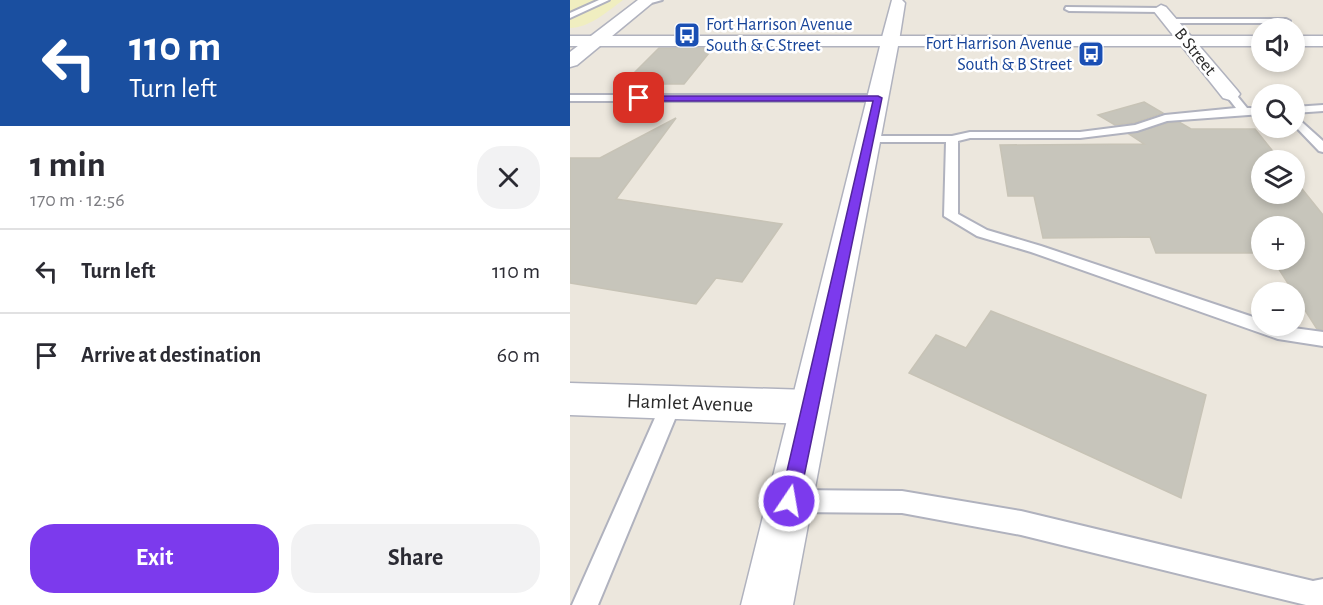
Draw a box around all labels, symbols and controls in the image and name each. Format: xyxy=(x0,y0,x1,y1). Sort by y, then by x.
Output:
place label: Fort Harrison Avenue South & C Street xyxy=(706,16,852,55)
map controls xyxy=(1251,18,1305,336)
button: sound xyxy=(1251,18,1305,72)
bus stop icon: Fort Harrison Avenue South & C Street xyxy=(672,20,702,50)
icon: left xyxy=(30,24,108,102)
street label: B Street xyxy=(1171,25,1219,79)
text: 110 m xyxy=(129,26,221,68)
place label: Fort Harrison Avenue South & B Street xyxy=(926,35,1072,74)
bus stop icon: Fort Harrison Avenue South & B Street xyxy=(1076,39,1106,69)
pin xyxy=(613,72,664,123)
text: Turn left xyxy=(129,75,217,102)
icon: arrive xyxy=(622,81,655,114)
button: search xyxy=(1251,84,1305,138)
button: close xyxy=(477,146,540,209)
text: 1 min xyxy=(30,147,106,183)
button: layers xyxy=(1251,150,1305,204)
text: 170 m · 12:56 xyxy=(30,190,125,210)
button: + xyxy=(1251,216,1305,270)
icon: left xyxy=(30,255,63,288)
text: Turn left xyxy=(81,260,155,282)
text: 110 m xyxy=(492,260,540,282)
button: − xyxy=(1251,282,1305,336)
icon: arrive xyxy=(30,339,63,372)
text: Arrive at destination xyxy=(81,344,261,366)
text: 60 m xyxy=(497,344,540,366)
street label: Hamlet Avenue xyxy=(626,390,754,416)
position arrow xyxy=(757,469,821,533)
button: Exit xyxy=(30,524,279,593)
button: Share xyxy=(291,524,540,593)

